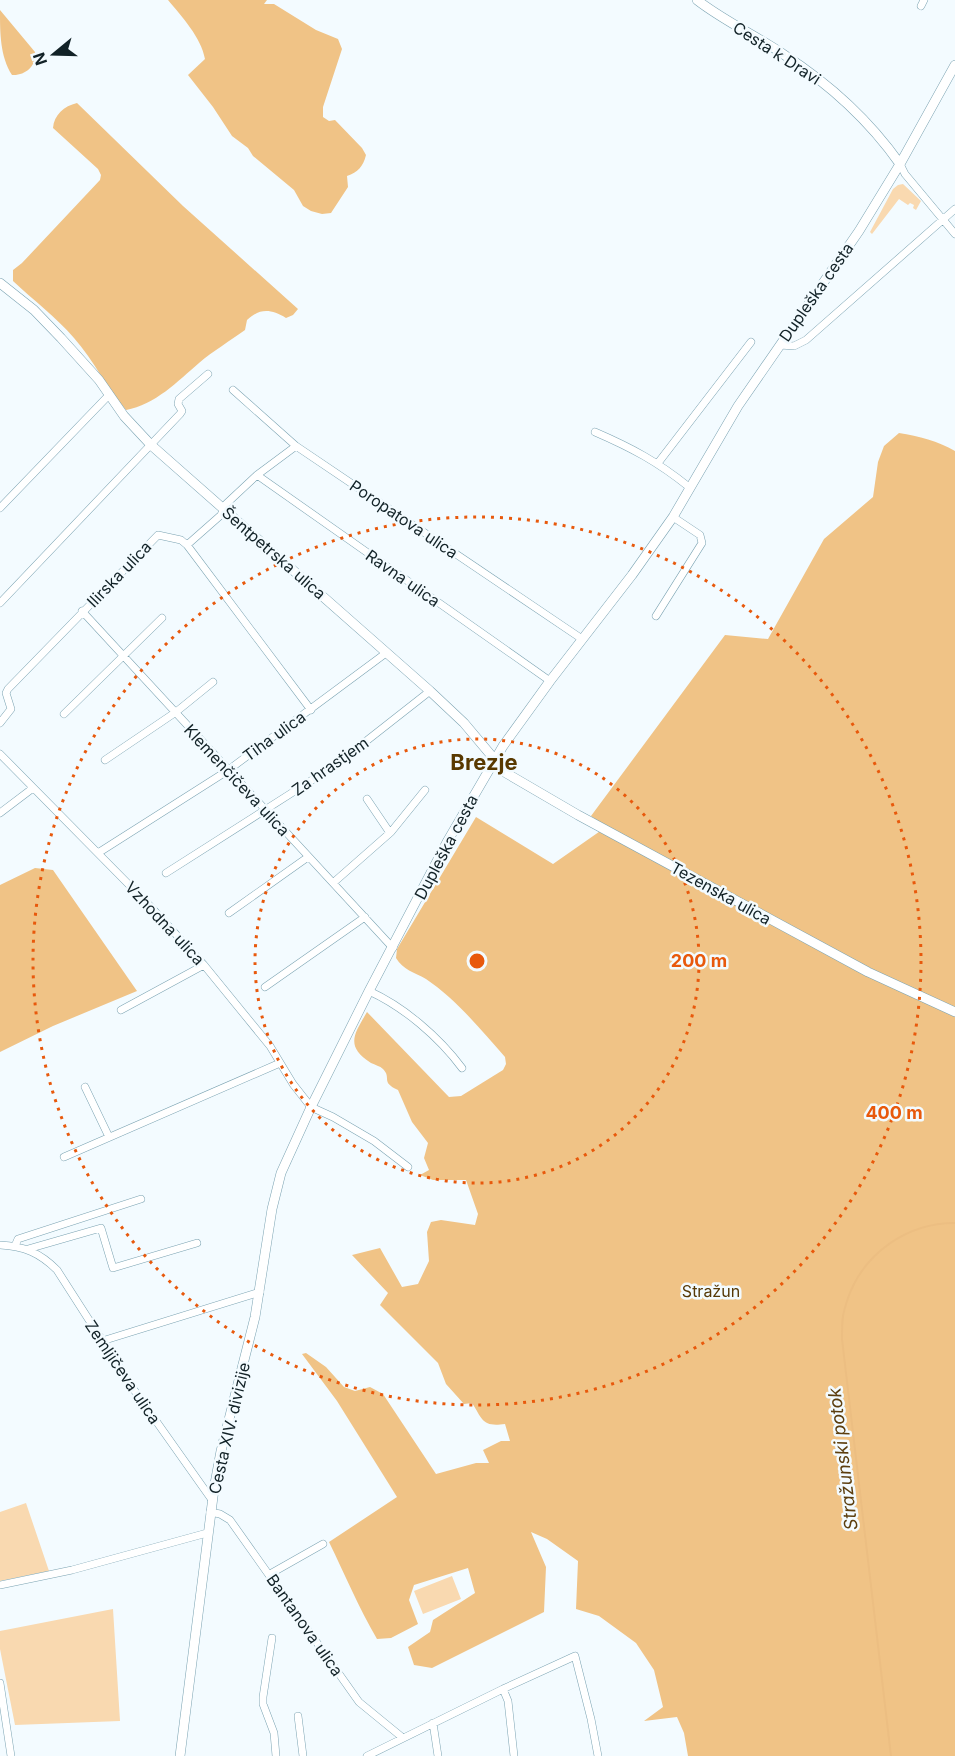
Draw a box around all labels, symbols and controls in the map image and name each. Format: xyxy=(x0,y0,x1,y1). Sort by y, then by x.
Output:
street label: Cesta k Dravi xyxy=(729,17,825,89)
north arrow xyxy=(24,24,84,84)
text: N xyxy=(28,50,51,68)
street label: Dupleška cesta xyxy=(775,239,857,345)
street label: Poropatova ulica xyxy=(346,475,462,563)
street label: Šentpetrska ulica xyxy=(218,503,330,603)
street label: Ilirska ulica xyxy=(83,537,155,611)
street label: Ravna ulica xyxy=(362,545,444,611)
street label: Tiha ulica xyxy=(239,707,309,765)
street label: Klemenčičeva ulica xyxy=(180,720,294,840)
street label: Za hrastjem xyxy=(288,732,372,800)
district label: Brezje xyxy=(450,749,518,775)
street label: Dupleška cesta xyxy=(410,791,482,903)
street label: Tezenska ulica xyxy=(667,857,775,929)
street label: Vzhodna ulica xyxy=(121,877,209,969)
text: 200 m xyxy=(671,950,727,971)
centre of rings xyxy=(467,951,487,971)
text: 400 m xyxy=(865,1102,923,1123)
park label: Stražun xyxy=(682,1281,740,1301)
street label: Zemljičeva ulica xyxy=(81,1316,165,1428)
street label: Cesta XIV. divizije xyxy=(204,1360,254,1496)
water label: Stražunski potok xyxy=(823,1386,862,1531)
street label: Bantanova ulica xyxy=(262,1570,348,1680)

